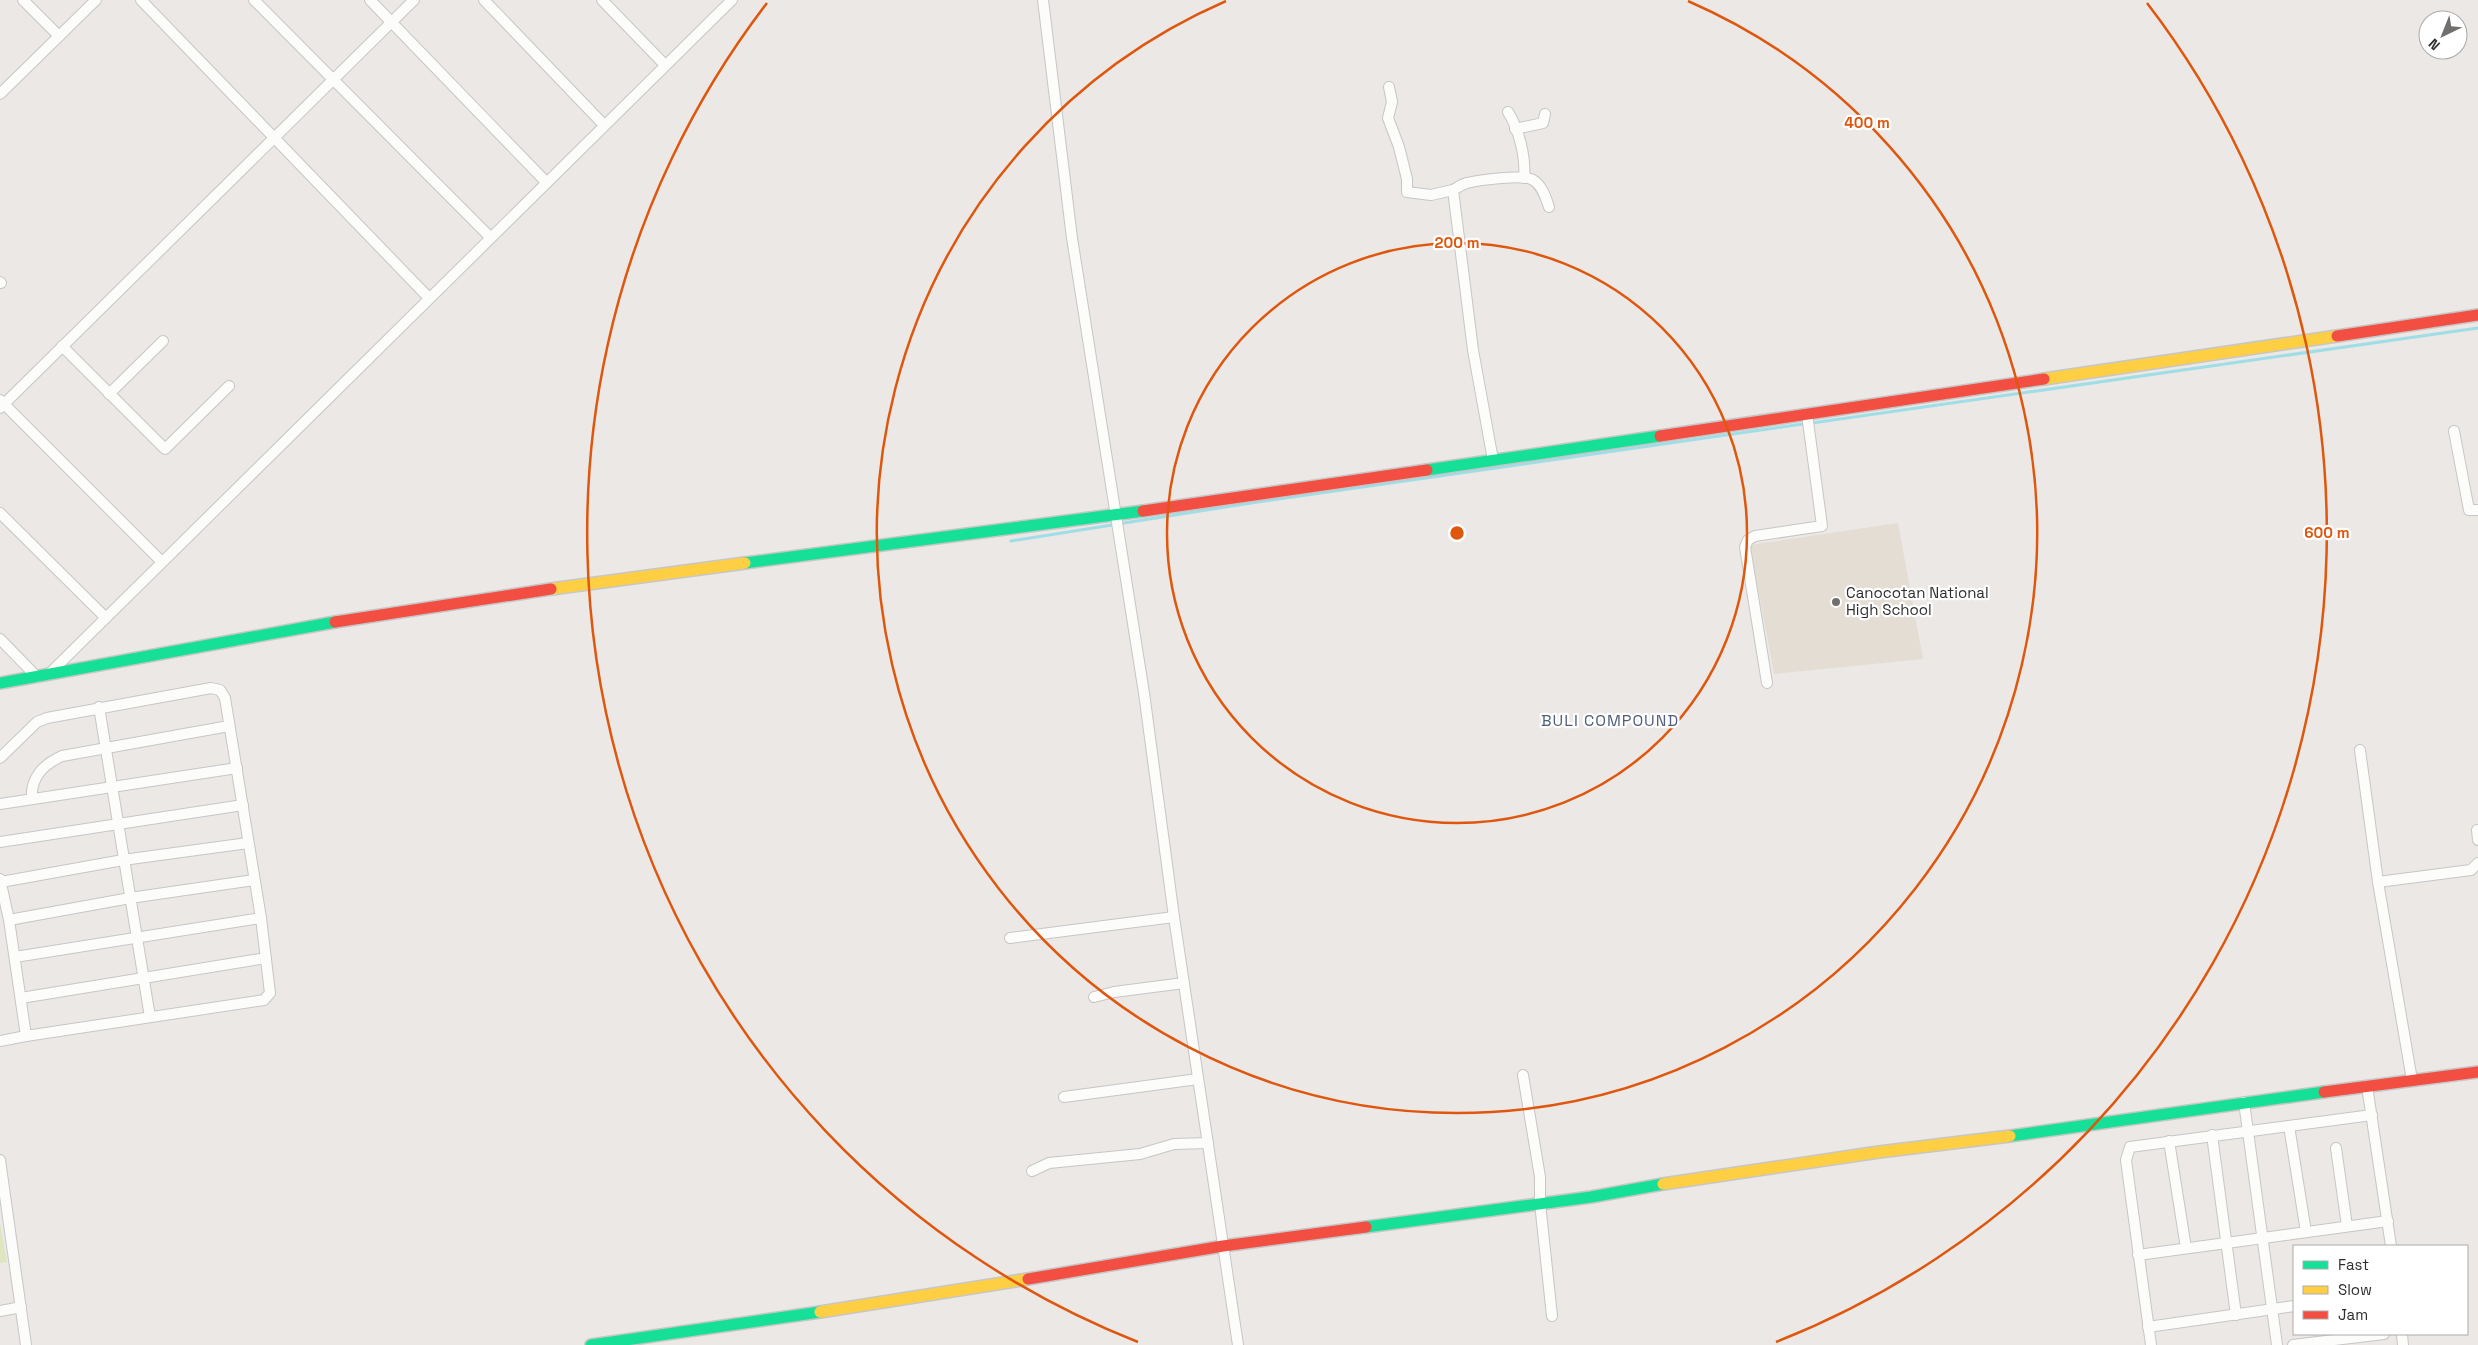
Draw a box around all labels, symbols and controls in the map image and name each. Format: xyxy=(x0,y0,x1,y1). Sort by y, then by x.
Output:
north arrow xyxy=(2418,10,2468,60)
text: N xyxy=(2425,35,2444,54)
text: 400 m xyxy=(1844,113,1890,132)
text: 200 m xyxy=(1435,233,1479,252)
text: 600 m xyxy=(2304,523,2350,542)
centre of rings xyxy=(1448,524,1466,542)
place label: Canocotan National High School xyxy=(1846,583,1989,619)
marker: Canocotan National High School xyxy=(1830,596,1842,608)
district label: BULI COMPOUND xyxy=(1541,710,1679,731)
legend xyxy=(2293,1245,2468,1335)
text: Fast xyxy=(2338,1255,2369,1274)
text: Slow xyxy=(2338,1280,2372,1299)
text: Jam xyxy=(2338,1305,2368,1324)

